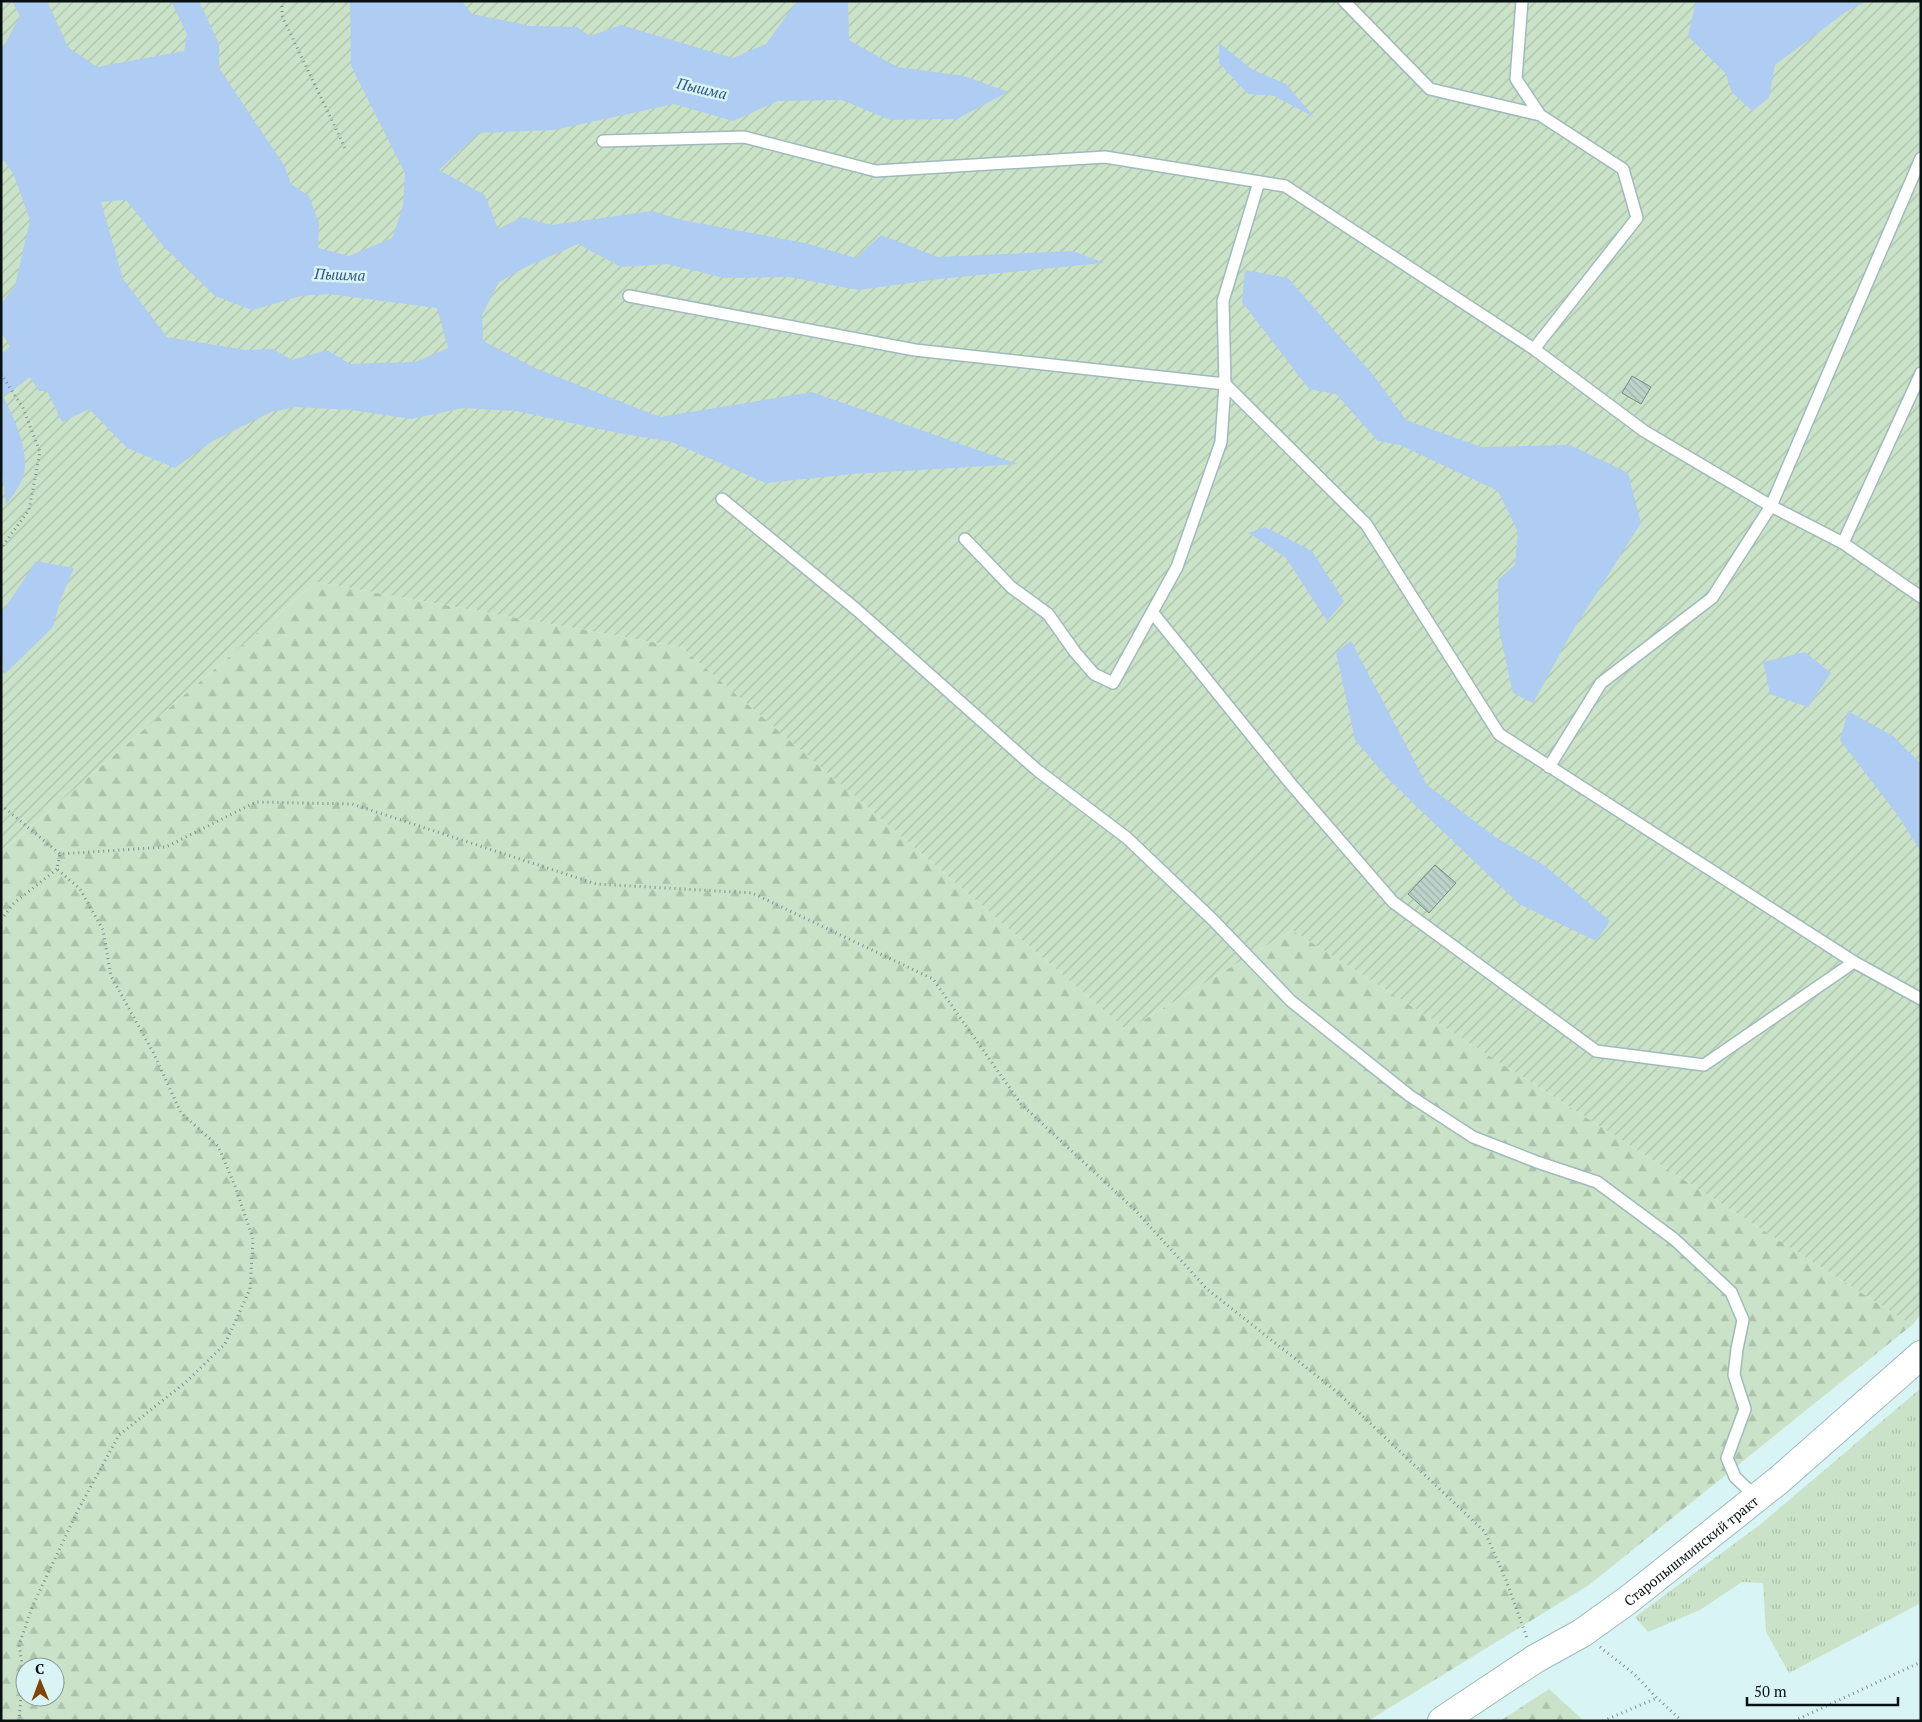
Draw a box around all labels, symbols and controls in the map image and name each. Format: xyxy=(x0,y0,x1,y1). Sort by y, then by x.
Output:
water label: Пышма xyxy=(674,72,729,103)
water label: Пышма xyxy=(313,263,366,285)
street label: Старопышминский тракт xyxy=(1619,1491,1762,1610)
north arrow xyxy=(15,1657,65,1707)
text: С xyxy=(35,1659,44,1678)
scale bar xyxy=(1747,1674,1898,1706)
text: 50 m xyxy=(1754,1681,1787,1701)

